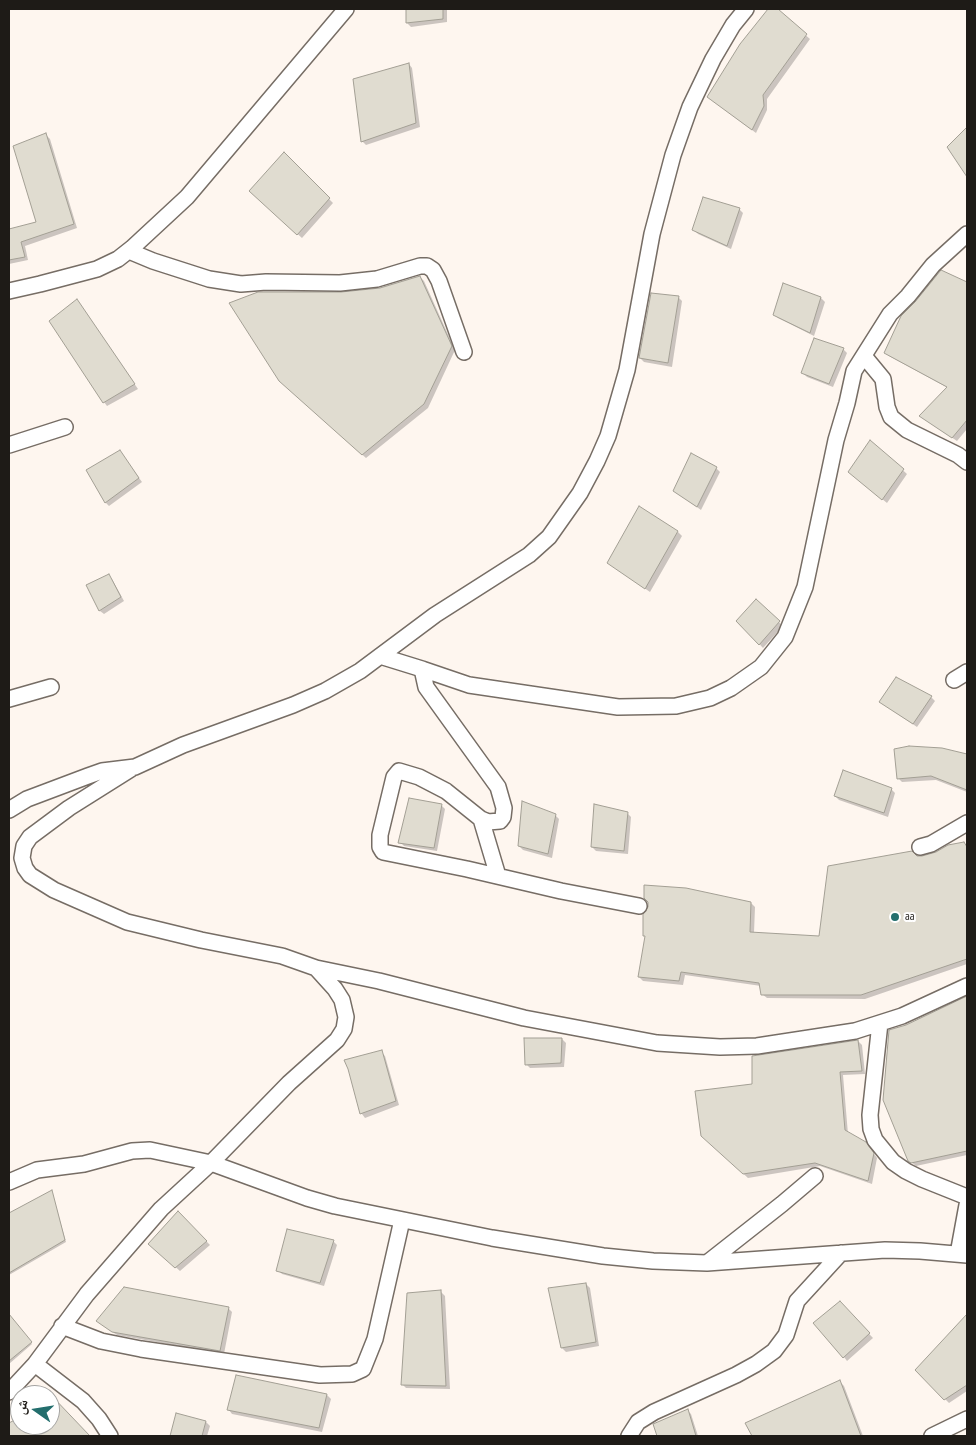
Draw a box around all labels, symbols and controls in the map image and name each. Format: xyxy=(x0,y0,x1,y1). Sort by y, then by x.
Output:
place label: aa xyxy=(905,910,915,924)
marker: aa xyxy=(889,911,901,923)
north arrow xyxy=(10,1385,60,1435)
text: ش xyxy=(11,1398,32,1416)

